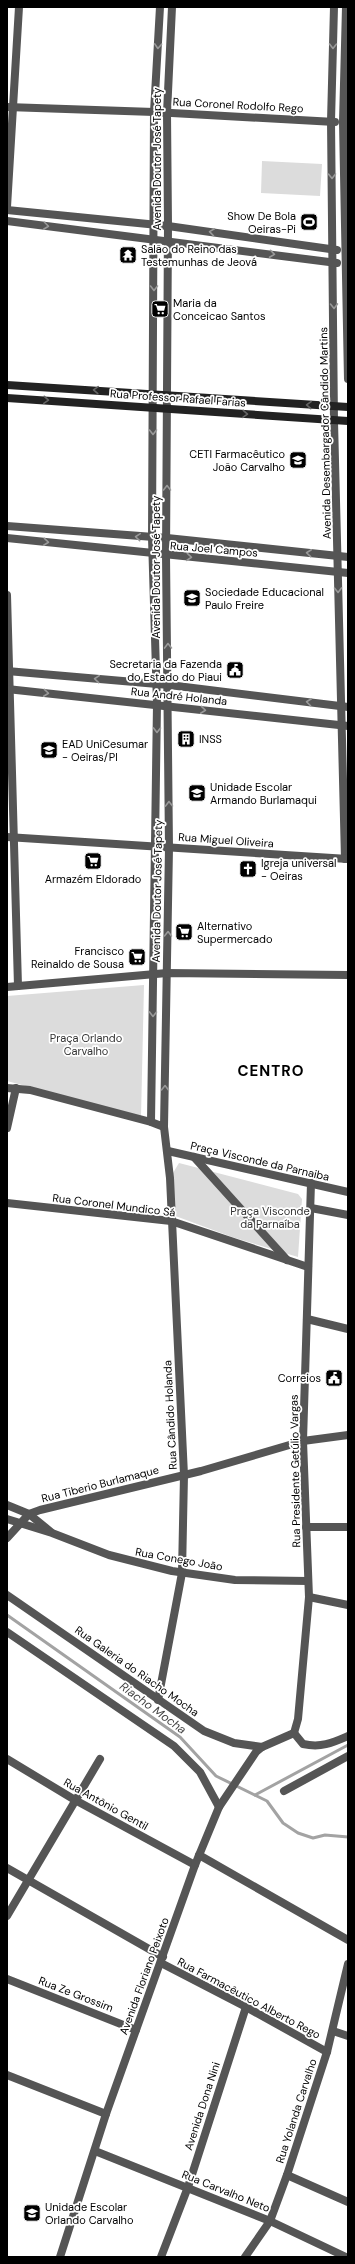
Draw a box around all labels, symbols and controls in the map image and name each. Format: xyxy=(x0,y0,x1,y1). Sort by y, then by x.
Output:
one-way arrow xyxy=(154,43,162,49)
one-way arrow xyxy=(329,43,337,49)
street label: Avenida Doutor José Tapety xyxy=(150,88,164,230)
street label: Rua Coronel Rodolfo Rego xyxy=(172,95,304,115)
one-way arrow xyxy=(328,173,336,179)
place label: Show De Bola Oeiras-Pi xyxy=(227,209,296,236)
sports icon: Show De Bola Oeiras-Pi xyxy=(299,212,319,232)
one-way arrow xyxy=(43,221,49,230)
one-way arrow xyxy=(209,228,215,237)
place label: Salão do Reino das Testemunhas de Jeová xyxy=(141,242,257,269)
temple icon: Salão do Reino das Testemunhas de Jeová xyxy=(118,245,138,265)
one-way arrow xyxy=(269,249,275,258)
one-way arrow xyxy=(150,285,158,291)
place label: Maria da Conceicao Santos xyxy=(173,296,266,323)
supermarket icon: Maria da Conceicao Santos xyxy=(150,299,170,319)
one-way arrow xyxy=(330,303,338,309)
street label: Avenida Desembargador Cândido Martins xyxy=(316,327,334,539)
one-way arrow xyxy=(93,386,99,395)
street label: Rua Professor Rafael Farias xyxy=(110,386,246,410)
one-way arrow xyxy=(43,396,49,405)
one-way arrow xyxy=(306,401,312,410)
one-way arrow xyxy=(242,409,248,418)
one-way arrow xyxy=(149,429,157,435)
place label: CETI Farmacêutico João Carvalho xyxy=(189,447,285,474)
school or university icon: CETI Farmacêutico João Carvalho xyxy=(288,450,308,470)
one-way arrow xyxy=(163,485,171,491)
street label: Avenida Doutor José Tapety xyxy=(149,496,163,638)
one-way arrow xyxy=(135,532,141,541)
one-way arrow xyxy=(43,537,49,546)
street label: Rua Joel Campos xyxy=(170,538,258,560)
one-way arrow xyxy=(306,548,312,557)
one-way arrow xyxy=(186,553,192,562)
place label: Sociedade Educacional Paulo Freire xyxy=(205,585,324,612)
one-way arrow xyxy=(334,587,342,593)
school or university icon: Sociedade Educacional Paulo Freire xyxy=(182,588,202,608)
one-way arrow xyxy=(164,643,172,649)
place label: Secretaria da Fazenda do Estado do Piaui xyxy=(109,657,222,684)
public building icon: Secretaria da Fazenda do Estado do Piaui xyxy=(225,660,245,680)
one-way arrow xyxy=(94,675,100,684)
street label: Rua André Holanda xyxy=(130,684,228,708)
one-way arrow xyxy=(43,689,49,698)
one-way arrow xyxy=(306,698,312,707)
one-way arrow xyxy=(200,705,206,714)
one-way arrow xyxy=(153,727,161,733)
building icon: INSS xyxy=(176,729,196,749)
place label: INSS xyxy=(199,732,222,746)
place label: EAD UniCesumar - Oeiras/PI xyxy=(62,737,148,764)
school or university icon: EAD UniCesumar - Oeiras/PI xyxy=(39,740,59,760)
place label: Unidade Escolar Armando Burlamaqui xyxy=(210,780,317,807)
school or university icon: Unidade Escolar Armando Burlamaqui xyxy=(187,783,207,803)
one-way arrow xyxy=(165,801,173,807)
street label: Avenida Doutor José Tapety xyxy=(149,819,165,963)
street label: Rua Miguel Oliveira xyxy=(178,830,274,850)
supermarket icon: Armazém Eldorado xyxy=(83,851,103,871)
place label: Igreja universal - Oeiras xyxy=(261,856,336,883)
church icon: Igreja universal - Oeiras xyxy=(238,859,258,879)
place label: Armazém Eldorado xyxy=(45,872,141,886)
place label: Alternativo Supermercado xyxy=(197,919,273,946)
supermarket icon: Alternativo Supermercado xyxy=(174,922,194,942)
one-way arrow xyxy=(163,931,172,937)
place label: Francisco Reinaldo de Sousa xyxy=(31,944,124,971)
supermarket icon: Francisco Reinaldo de Sousa xyxy=(127,947,147,967)
one-way arrow xyxy=(149,1011,157,1017)
park label: Praça Orlando Carvalho xyxy=(50,1031,122,1058)
district label: CENTRO xyxy=(238,1061,304,1081)
one-way arrow xyxy=(161,1085,169,1091)
street label: Praça Visconde da Parnaiba xyxy=(189,1138,331,1184)
street label: Rua Coronel Mundico Sá xyxy=(52,1190,176,1220)
park label: Praça Visconde da Parnaíba xyxy=(230,1204,310,1231)
street label: Rua Cândido Holanda xyxy=(160,1360,180,1470)
public building icon: Correios xyxy=(324,1368,344,1388)
place label: Correios xyxy=(278,1371,321,1385)
street label: Rua Presidente Getúlio Vargas xyxy=(287,1394,303,1548)
street label: Rua Tiberio Burlamaque xyxy=(40,1463,160,1505)
street label: Rua Conego João xyxy=(134,1544,224,1574)
street label: Rua Galeria do Riacho Mocha xyxy=(72,1623,202,1719)
water label: Riacho Mocha xyxy=(117,1679,189,1737)
street label: Rua Antônio Gentil xyxy=(61,1775,151,1833)
street label: Avenida Floriano Peixoto xyxy=(116,1915,172,2037)
street label: Rua Farmacêutico Alberto Rego xyxy=(175,1954,323,2042)
street label: Rua Ze Grossim xyxy=(37,1973,116,2015)
street label: Rua Yolanda Carvalho xyxy=(273,2057,319,2165)
street label: Avenida Dona Nini xyxy=(181,2060,223,2152)
street label: Rua Carvalho Neto xyxy=(180,2167,272,2215)
place label: Unidade Escolar Orlando Carvalho xyxy=(45,2200,133,2227)
school or university icon: Unidade Escolar Orlando Carvalho xyxy=(22,2203,42,2223)

